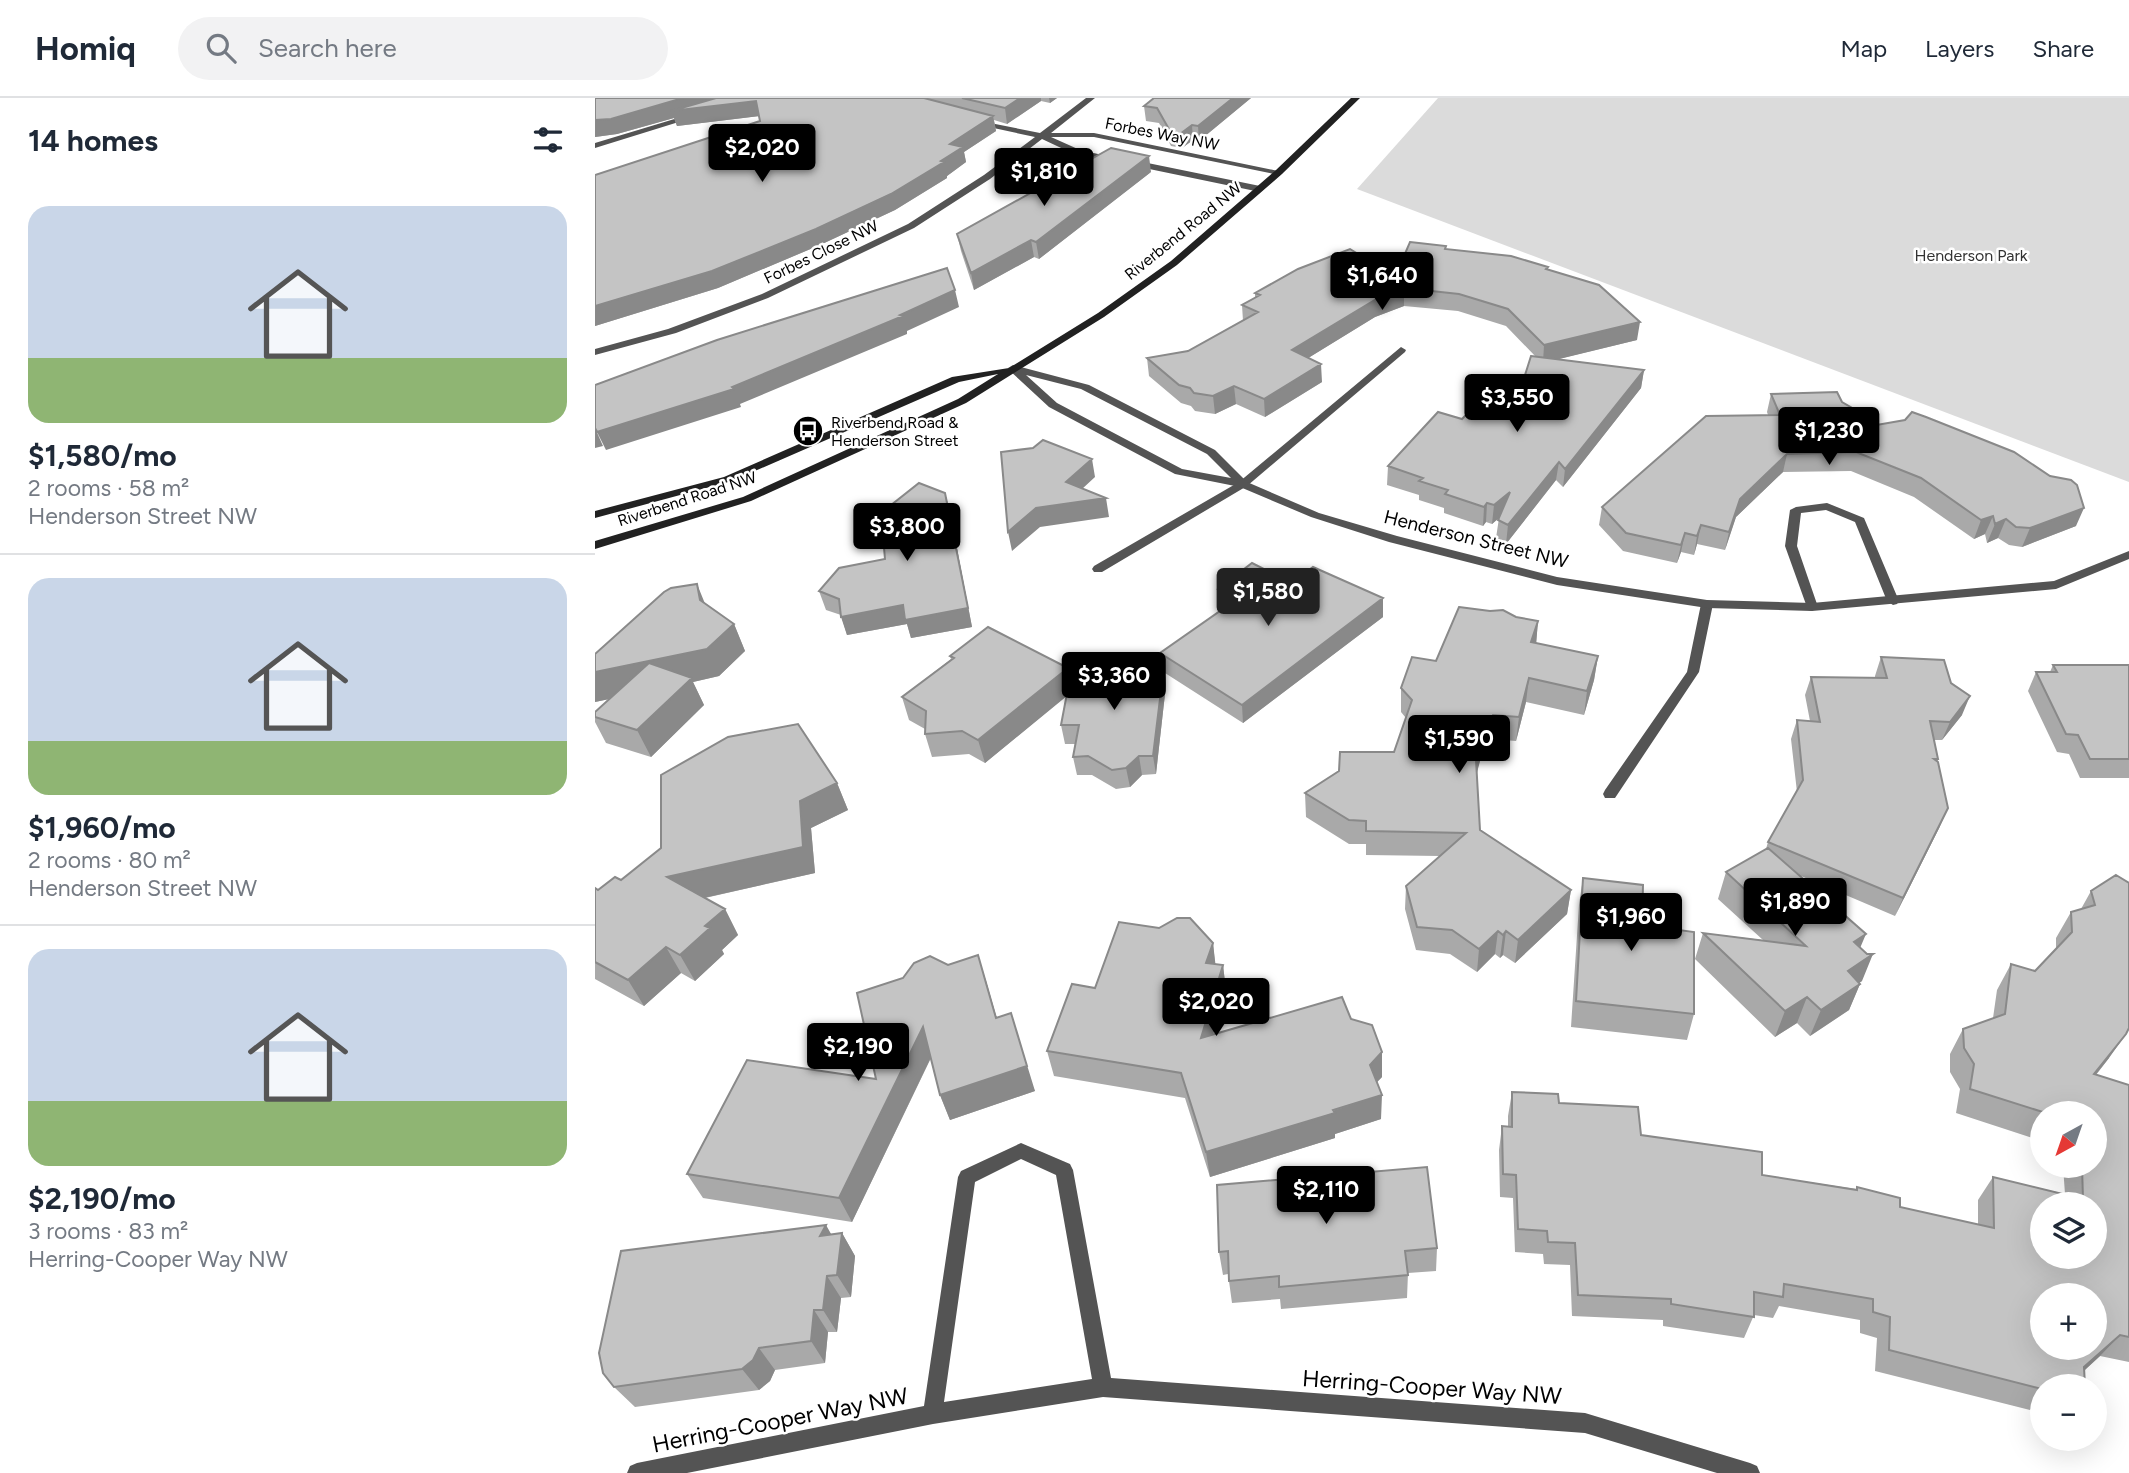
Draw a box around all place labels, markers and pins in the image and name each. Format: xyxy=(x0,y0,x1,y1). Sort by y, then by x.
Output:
pin: $2,020 xyxy=(705,125,819,184)
pin: $1,810 xyxy=(987,148,1101,208)
pin: $1,640 xyxy=(1325,252,1439,312)
pin: $3,550 xyxy=(1460,374,1574,434)
pin: $1,230 xyxy=(1772,408,1886,467)
place label: Riverbend Road & Henderson Street xyxy=(831,413,959,450)
bus stop icon: Riverbend Road & Henderson Street xyxy=(791,414,825,448)
pin: $3,800 xyxy=(850,504,964,563)
pin: $1,580 xyxy=(1211,568,1325,628)
pin: $3,360 xyxy=(1057,652,1171,712)
pin: $1,590 xyxy=(1402,716,1516,775)
pin: $1,890 xyxy=(1738,878,1852,938)
pin: $1,960 xyxy=(1574,894,1688,953)
pin: $2,020 xyxy=(1159,978,1273,1038)
pin: $2,190 xyxy=(801,1024,915,1083)
pin: $2,110 xyxy=(1269,1166,1383,1226)

